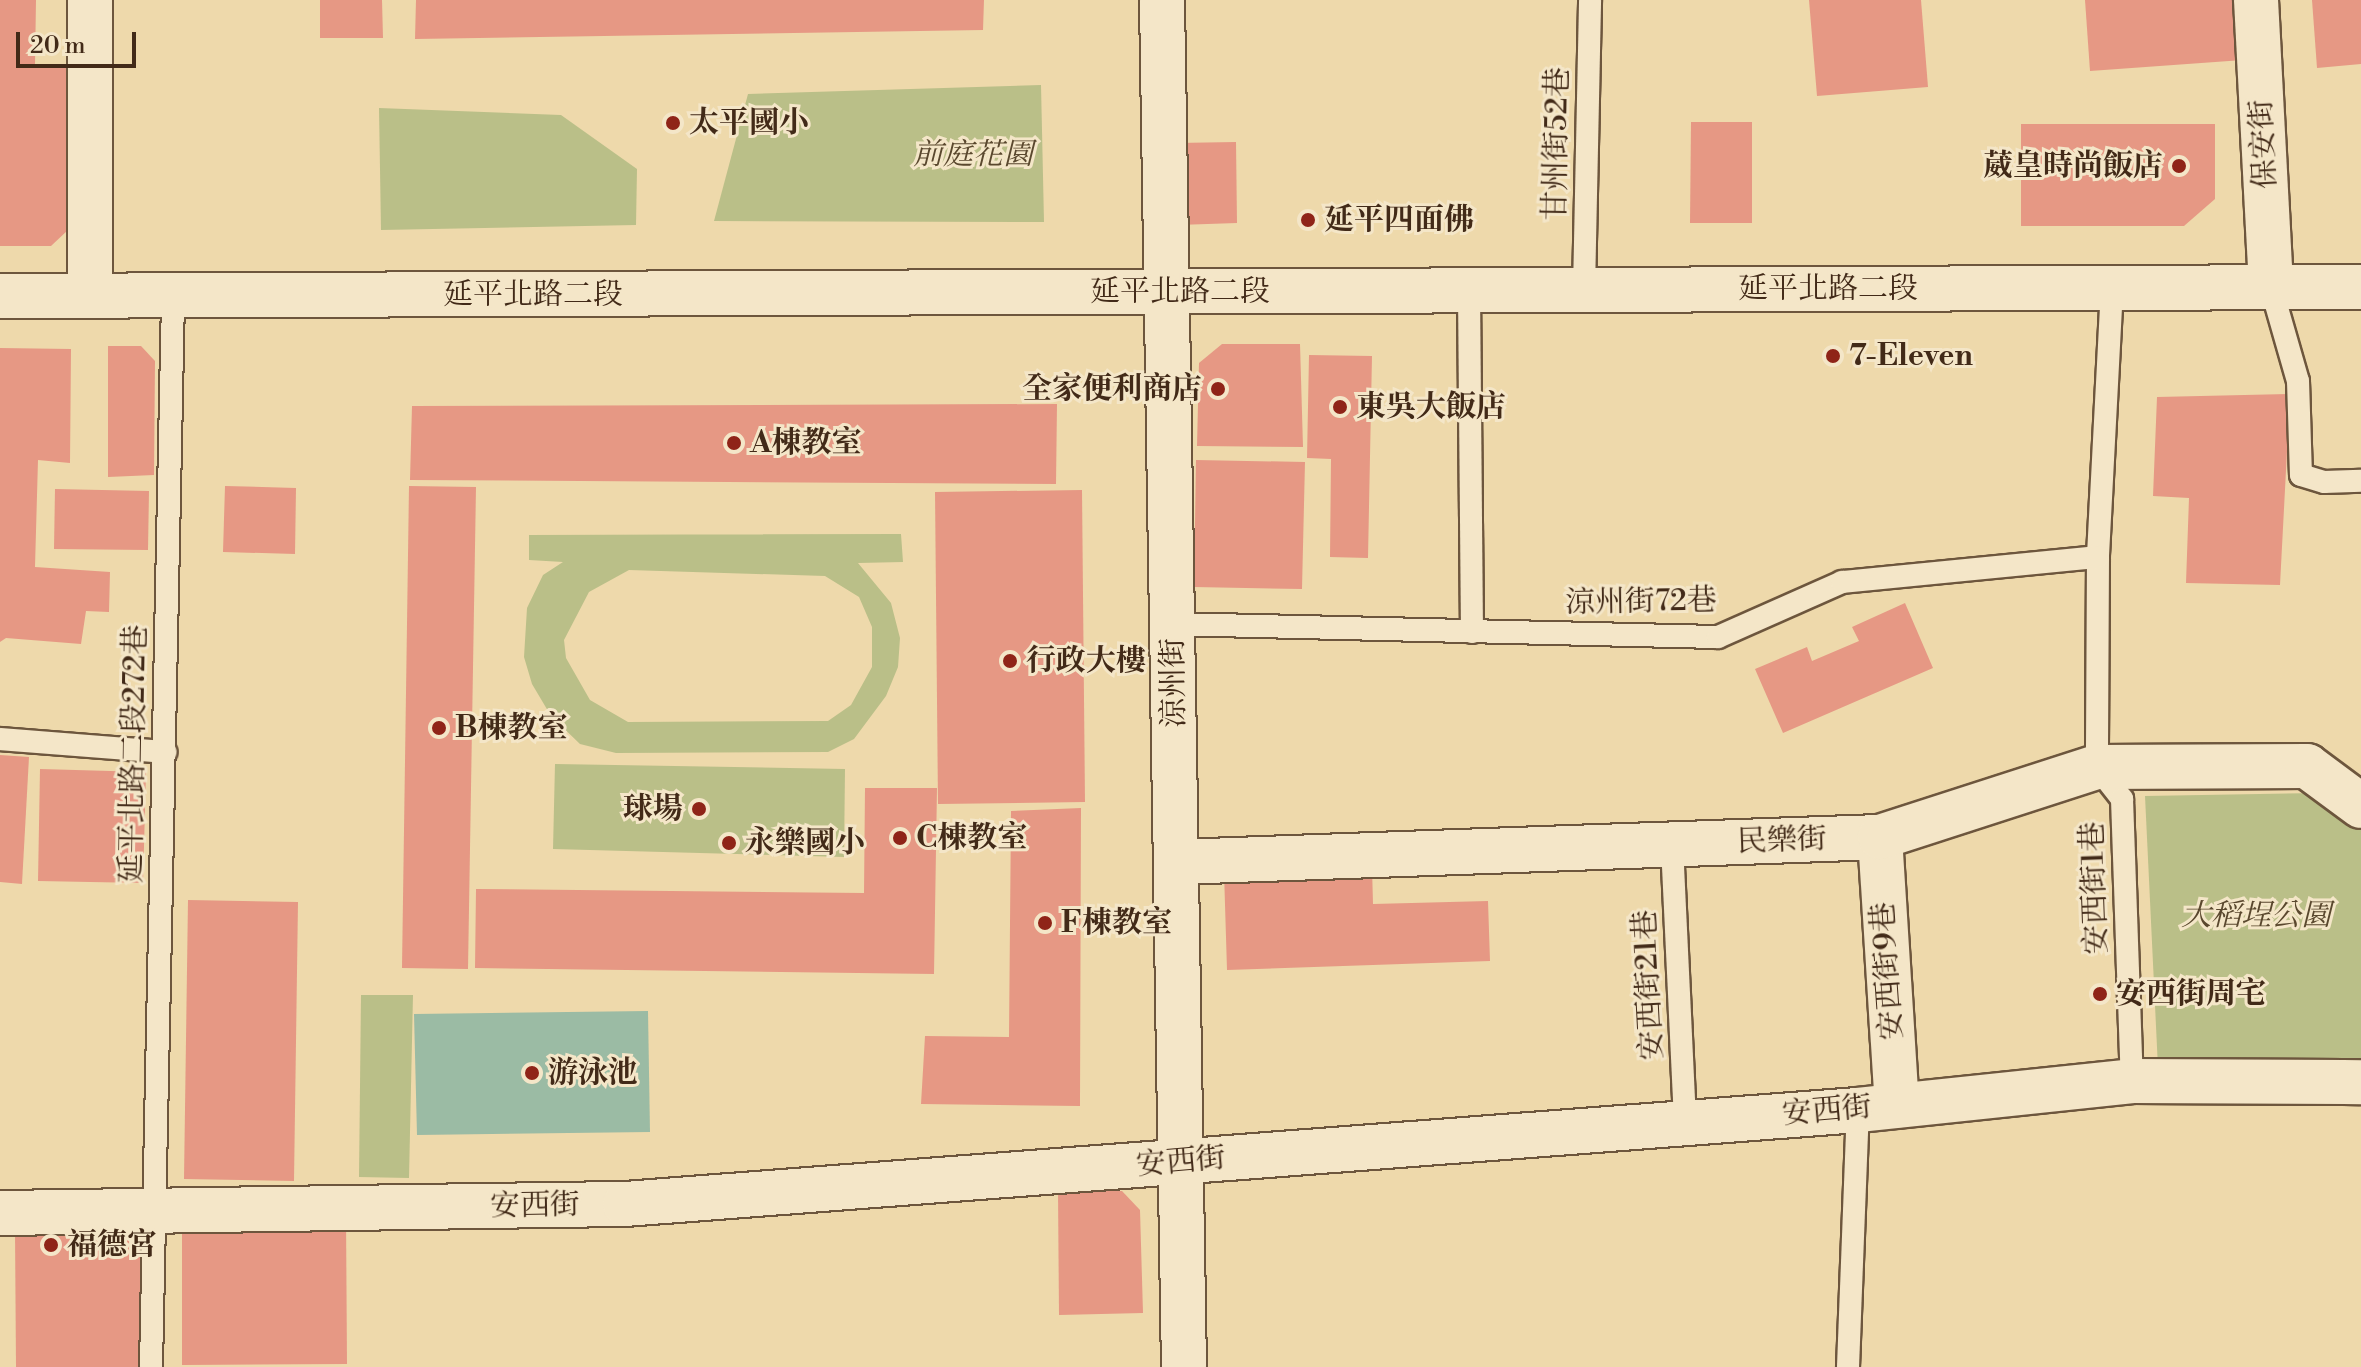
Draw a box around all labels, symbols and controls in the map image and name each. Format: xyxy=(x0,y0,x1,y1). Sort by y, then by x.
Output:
scale bar xyxy=(20,16,140,66)
text: 20 m xyxy=(30,31,86,61)
street label: 甘州街52巷 xyxy=(1538,67,1576,221)
street label: 保安街 xyxy=(2244,98,2284,190)
place label: 太平國小 xyxy=(689,105,809,141)
marker: 太平國小 xyxy=(664,114,682,132)
park label: 前庭花園 xyxy=(913,137,1033,173)
place label: 葳皇時尚飯店 xyxy=(1983,148,2163,184)
marker: 葳皇時尚飯店 xyxy=(2170,157,2188,175)
place label: 延平四面佛 xyxy=(1324,202,1474,238)
marker: 延平四面佛 xyxy=(1299,211,1317,229)
street label: 延平北路二段 xyxy=(1738,271,1918,307)
street label: 延平北路二段 xyxy=(1090,274,1270,310)
street label: 延平北路二段 xyxy=(443,277,623,313)
place label: 7-Eleven xyxy=(1849,338,1973,374)
marker: 7-Eleven xyxy=(1824,347,1842,365)
place label: 全家便利商店 xyxy=(1022,371,1202,407)
marker: 全家便利商店 xyxy=(1209,380,1227,398)
place label: 東吳大飯店 xyxy=(1356,389,1506,425)
marker: 東吳大飯店 xyxy=(1331,398,1349,416)
place label: A棟教室 xyxy=(750,425,861,461)
marker: A棟教室 xyxy=(725,434,743,452)
street label: 涼州街72巷 xyxy=(1565,583,1717,621)
street label: 延平北路二段272巷 xyxy=(114,624,154,884)
street label: 涼州街 xyxy=(1155,638,1193,728)
place label: 行政大樓 xyxy=(1026,643,1146,679)
marker: 行政大樓 xyxy=(1001,652,1019,670)
place label: B棟教室 xyxy=(455,710,568,746)
marker: B棟教室 xyxy=(430,719,448,737)
place label: 球場 xyxy=(623,791,683,827)
marker: 球場 xyxy=(690,800,708,818)
place label: C棟教室 xyxy=(916,820,1027,856)
street label: 民樂街 xyxy=(1736,821,1828,861)
street label: 安西街1巷 xyxy=(2075,821,2115,955)
place label: 永樂國小 xyxy=(745,825,865,861)
marker: C棟教室 xyxy=(891,829,909,847)
marker: 永樂國小 xyxy=(720,834,738,852)
park label: 大稻埕公園 xyxy=(2181,898,2331,934)
street label: 安西街9巷 xyxy=(1865,901,1911,1041)
place label: F棟教室 xyxy=(1061,905,1172,941)
street label: 安西街21巷 xyxy=(1627,909,1671,1061)
marker: F棟教室 xyxy=(1036,914,1054,932)
place label: 安西街周宅 xyxy=(2116,976,2266,1012)
marker: 安西街周宅 xyxy=(2091,985,2109,1003)
place label: 游泳池 xyxy=(548,1055,638,1091)
marker: 游泳池 xyxy=(523,1064,541,1082)
street label: 安西街 xyxy=(1781,1089,1873,1133)
street label: 安西街 xyxy=(1135,1140,1227,1184)
street label: 安西街 xyxy=(490,1187,580,1225)
place label: 福德宮 xyxy=(67,1227,157,1263)
marker: 福德宮 xyxy=(42,1236,60,1254)

